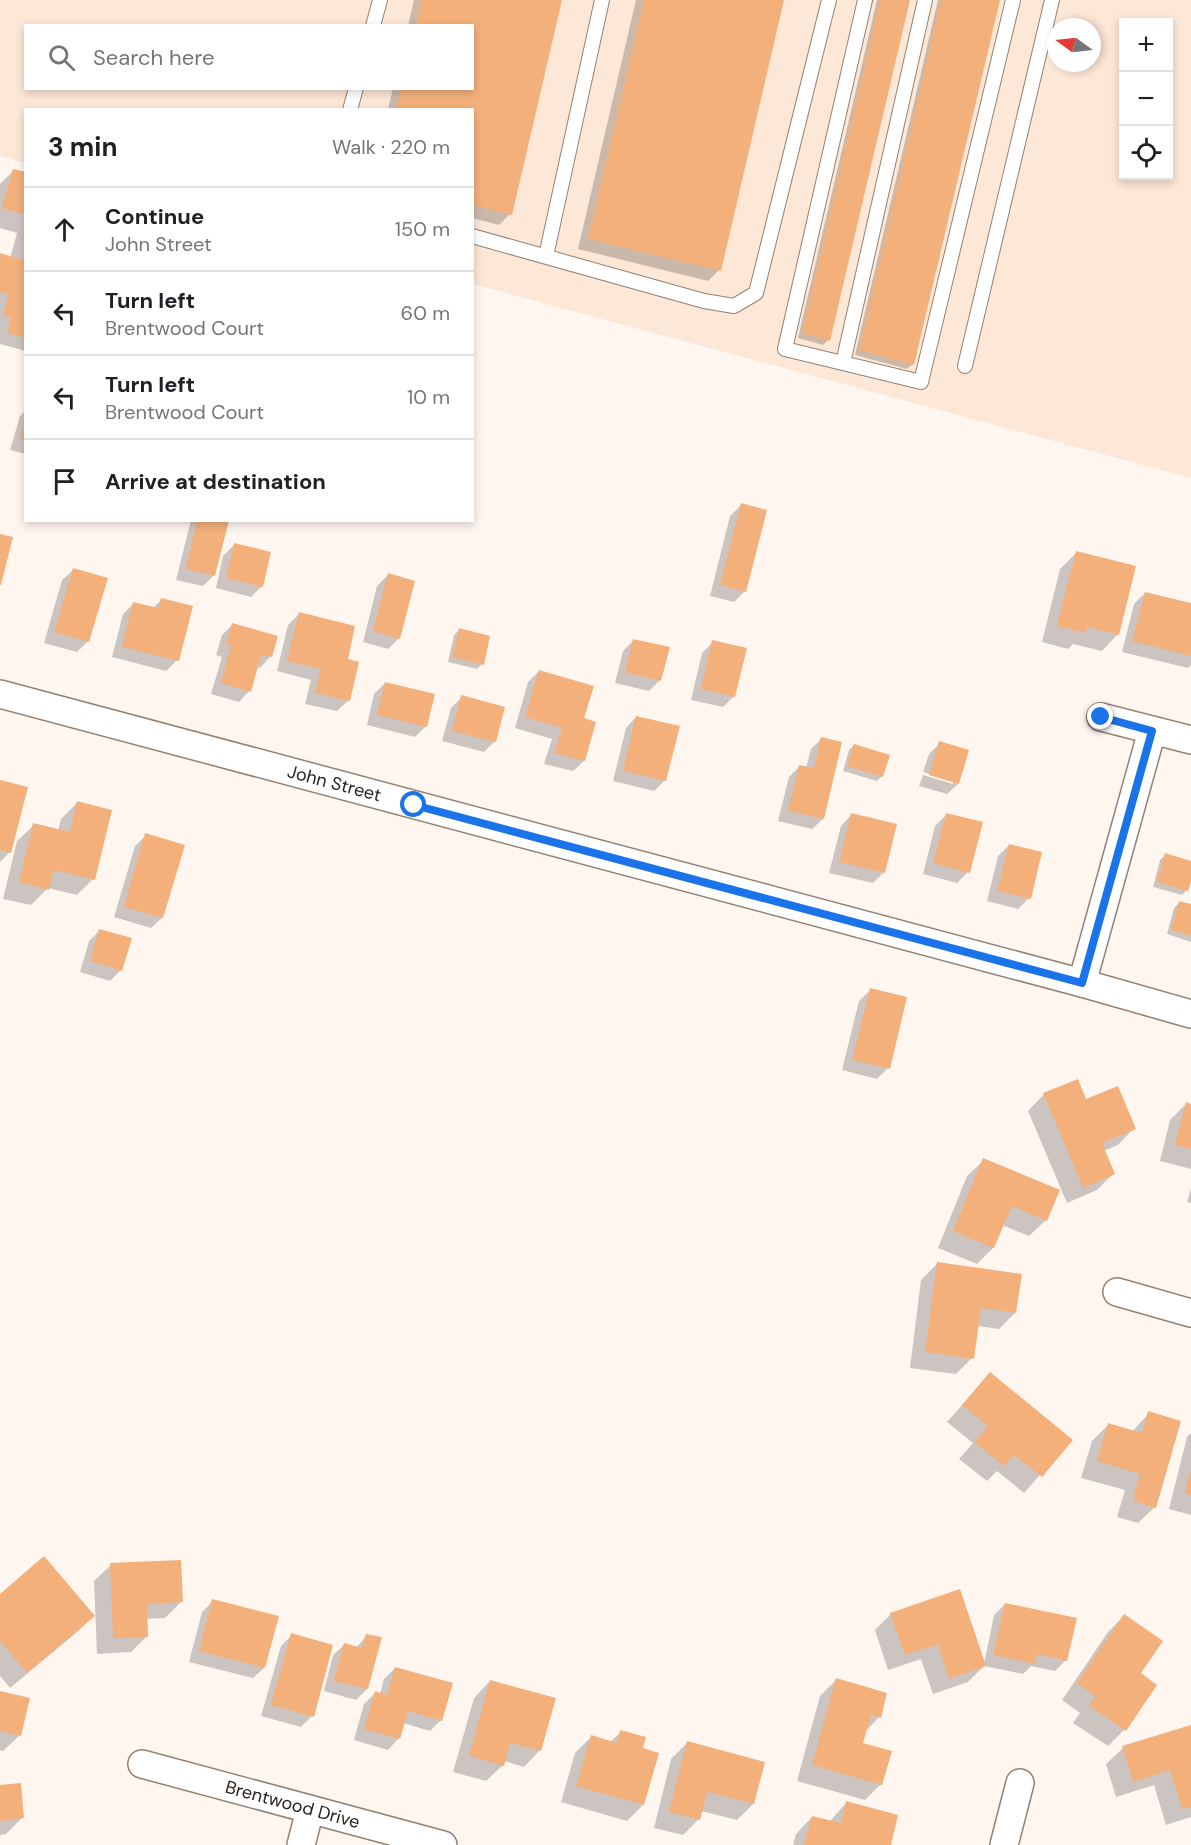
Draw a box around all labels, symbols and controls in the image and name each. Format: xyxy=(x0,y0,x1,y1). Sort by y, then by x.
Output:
north arrow xyxy=(1047,18,1101,72)
map controls xyxy=(1119,18,1173,180)
button: + xyxy=(1119,18,1173,72)
search box xyxy=(24,24,474,90)
icon: search xyxy=(45,41,78,74)
text: Search here xyxy=(93,43,214,72)
button: − xyxy=(1119,72,1173,126)
button: locate xyxy=(1119,126,1173,180)
text: 3 min xyxy=(48,130,117,164)
text: Walk · 220 m xyxy=(332,134,450,160)
text: Continue xyxy=(105,202,204,231)
icon: ahead xyxy=(48,213,81,246)
text: 150 m xyxy=(395,216,450,242)
text: John Street xyxy=(105,231,212,257)
text: Turn left xyxy=(105,286,195,315)
icon: left xyxy=(48,297,81,330)
text: 60 m xyxy=(401,300,450,326)
text: Brentwood Court xyxy=(105,315,264,341)
text: Turn left xyxy=(105,370,195,399)
icon: left xyxy=(48,381,81,414)
text: 10 m xyxy=(407,384,450,410)
text: Brentwood Court xyxy=(105,399,264,425)
icon: arrive xyxy=(48,465,81,498)
text: Arrive at destination xyxy=(105,467,326,496)
route end xyxy=(1087,703,1113,729)
street label: John Street xyxy=(285,759,384,807)
route start xyxy=(400,791,426,817)
street label: Brentwood Drive xyxy=(223,1775,363,1834)

